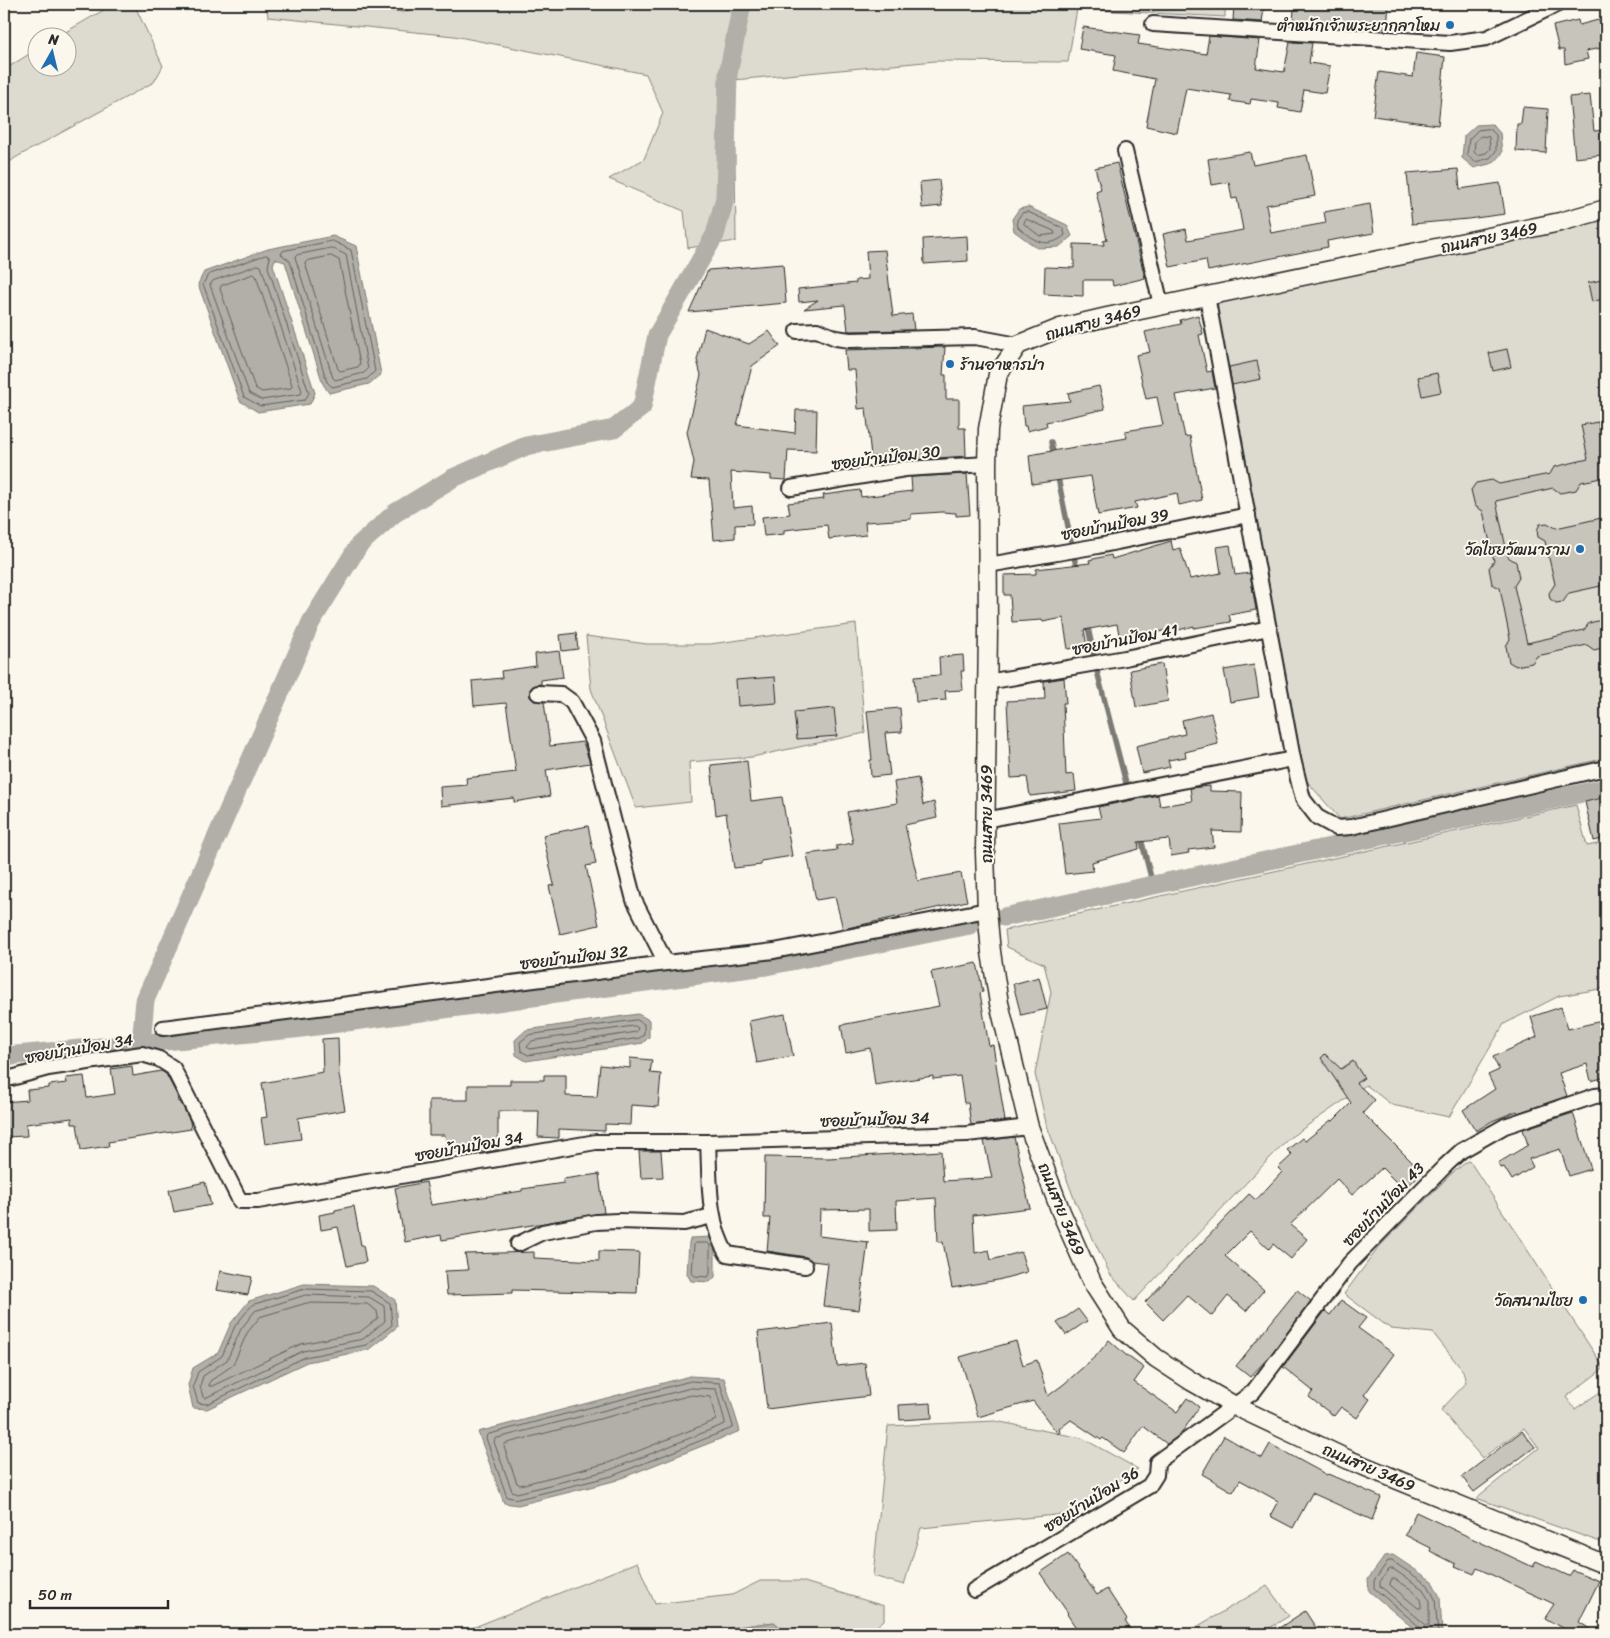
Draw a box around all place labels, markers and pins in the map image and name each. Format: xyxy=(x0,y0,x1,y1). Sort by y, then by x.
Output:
place label: ตำหนักเจ้าพระยากลาโหม xyxy=(1277,11,1440,40)
marker: ตำหนักเจ้าพระยากลาโหม xyxy=(1444,19,1456,31)
place label: ร้านอาหารป่า xyxy=(960,350,1045,379)
marker: ร้านอาหารป่า xyxy=(944,358,956,370)
place label: วัดไชยวัฒนาราม xyxy=(1465,535,1570,564)
marker: วัดไชยวัฒนาราม xyxy=(1574,543,1586,555)
place label: วัดสนามไชย xyxy=(1495,1286,1574,1315)
marker: วัดสนามไชย xyxy=(1577,1294,1589,1306)

